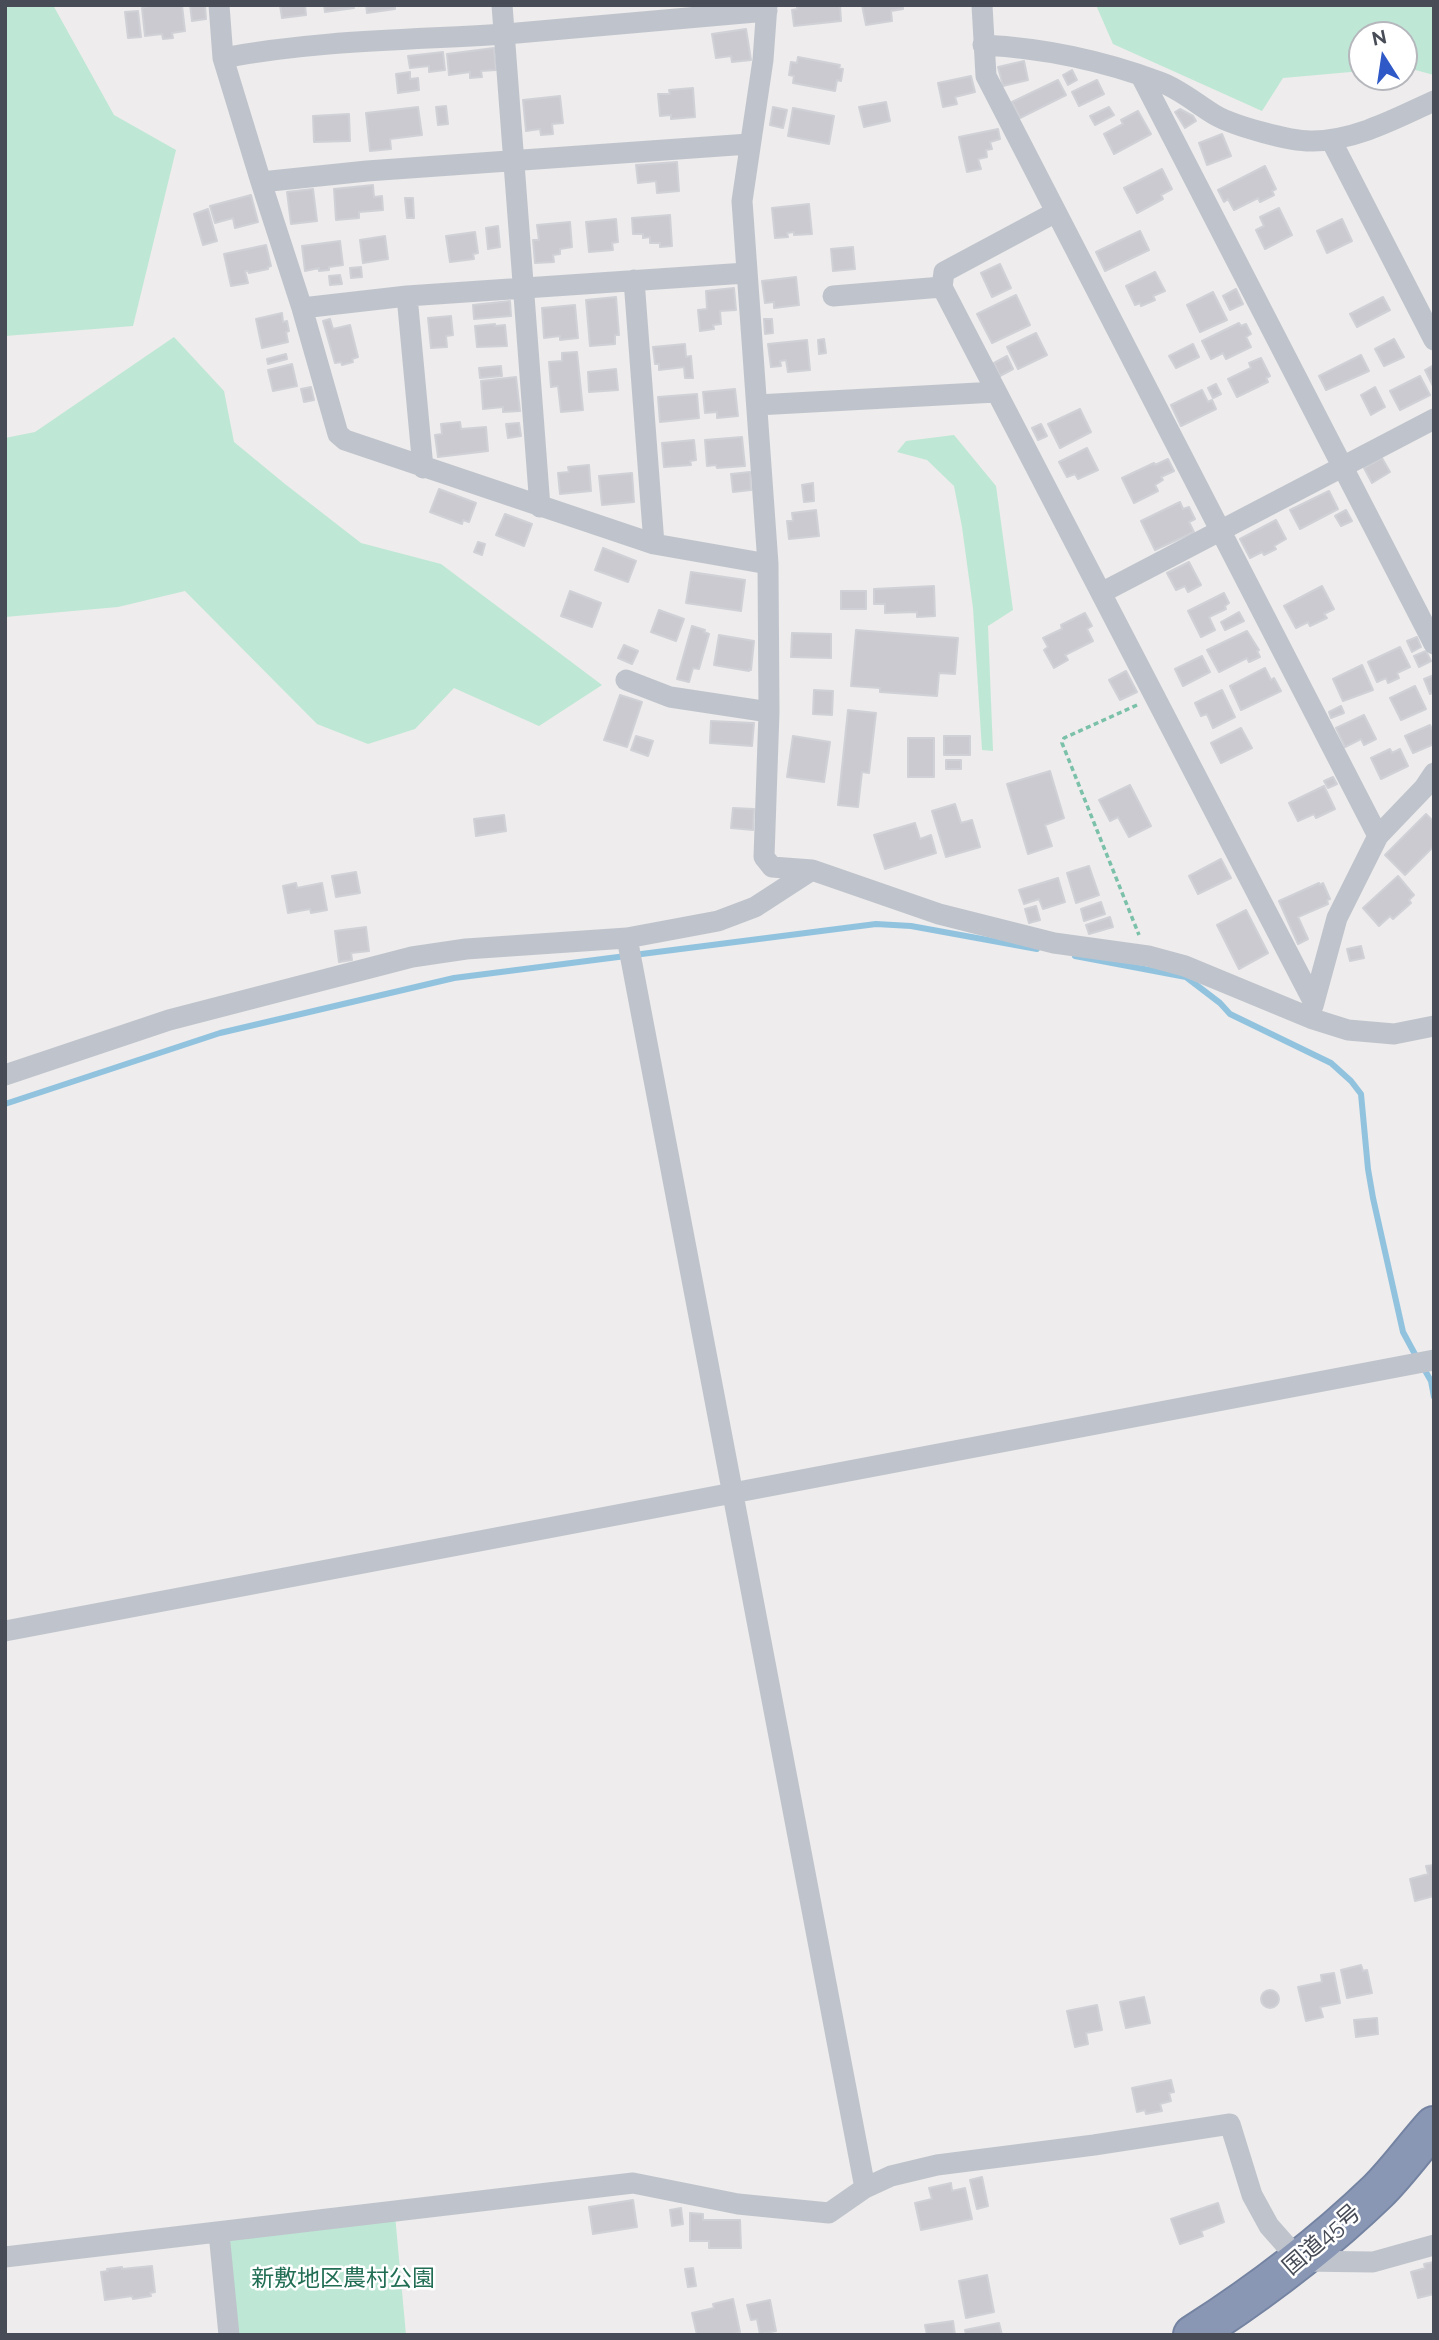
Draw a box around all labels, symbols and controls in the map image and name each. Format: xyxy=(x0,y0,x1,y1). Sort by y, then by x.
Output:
north arrow xyxy=(1348,21,1418,91)
text: N xyxy=(1370,25,1388,50)
street label: 国道45号 xyxy=(1277,2199,1367,2281)
park label: 新敷地区農村公園 xyxy=(251,2265,435,2293)

